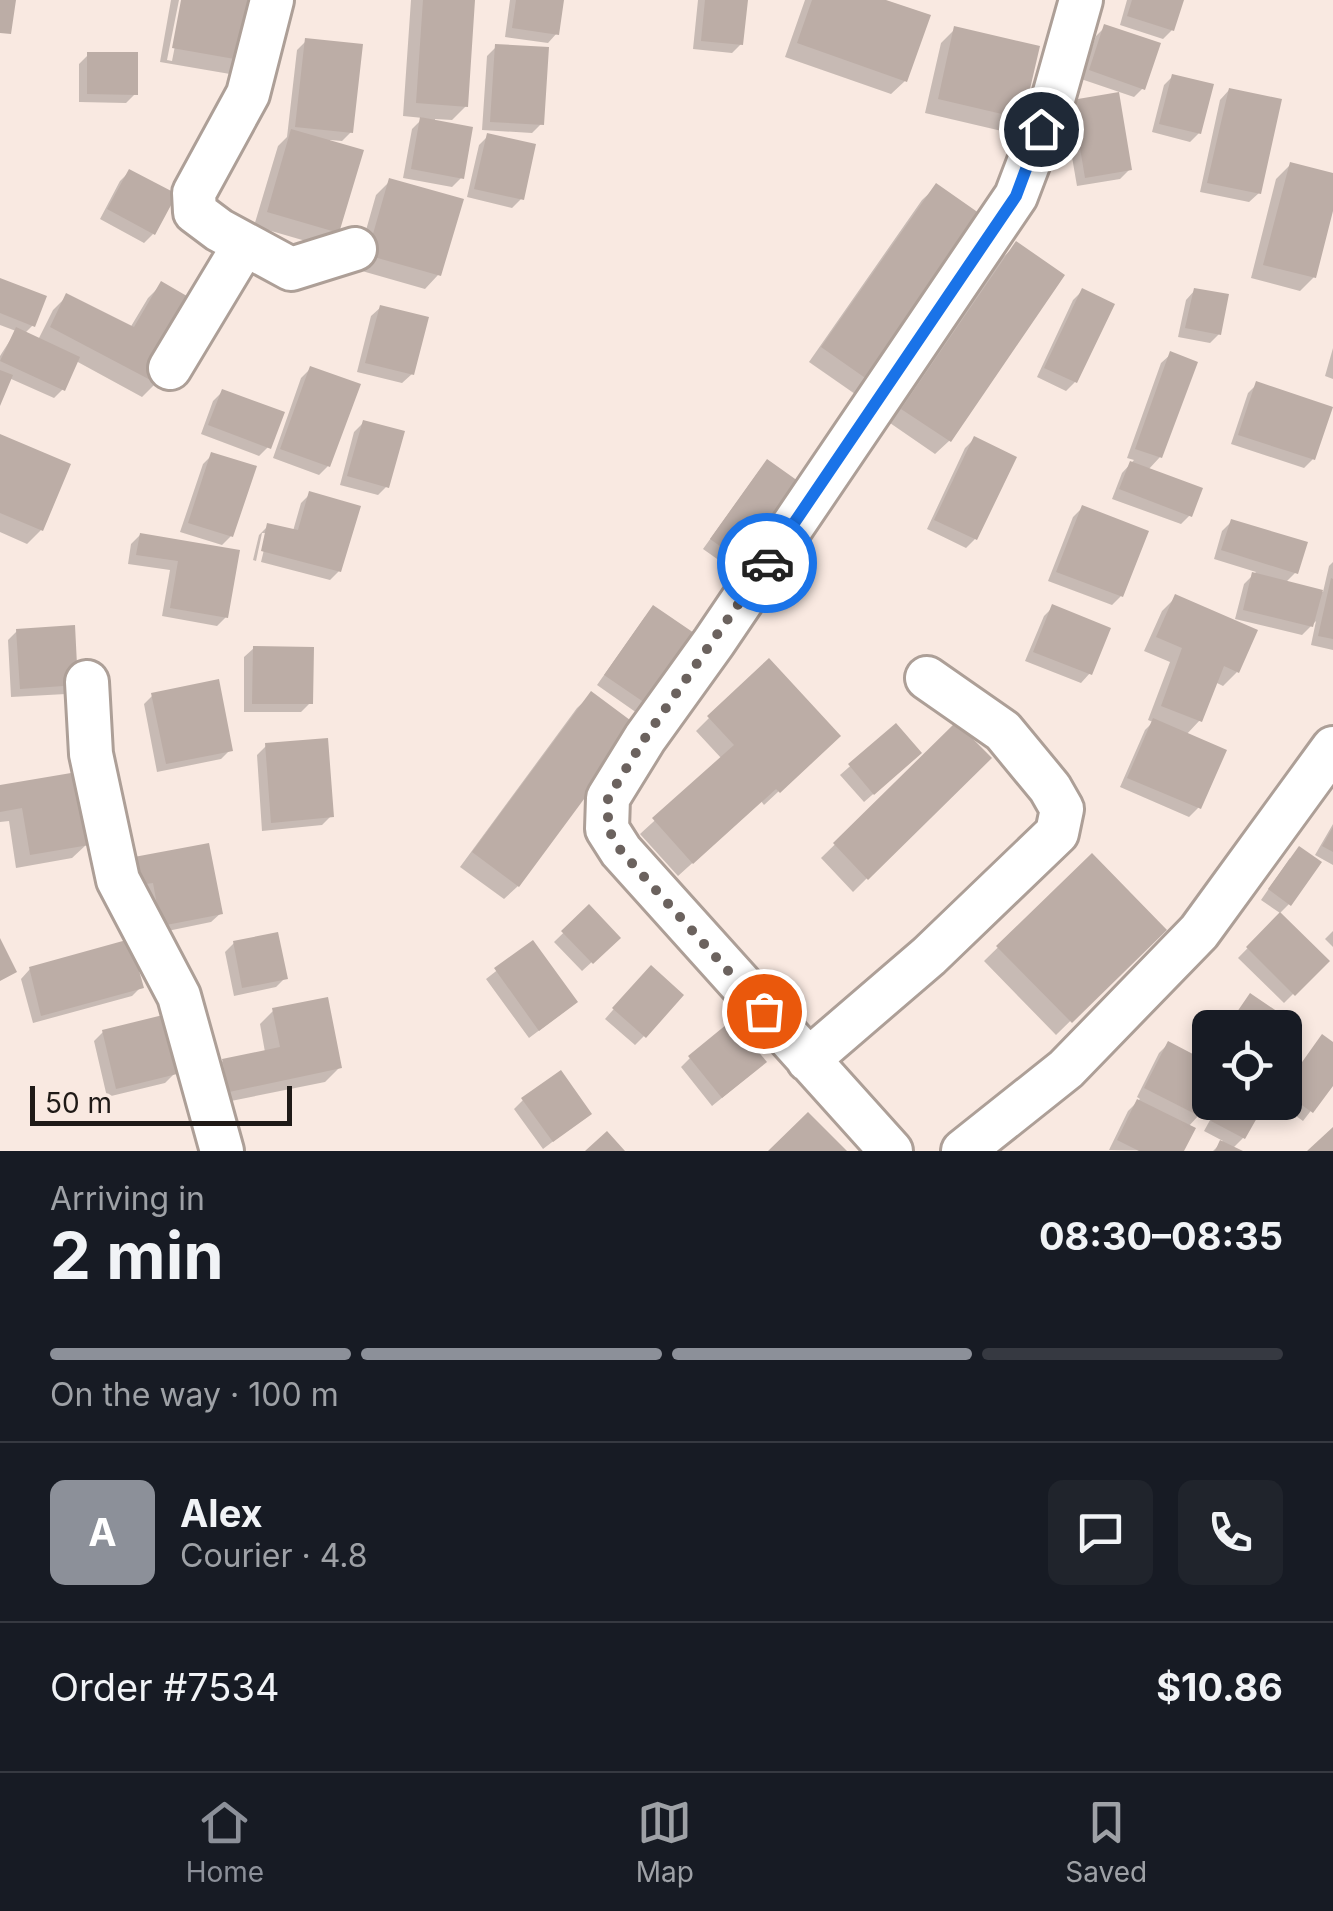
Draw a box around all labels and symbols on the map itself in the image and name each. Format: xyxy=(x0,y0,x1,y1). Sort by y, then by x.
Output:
pin xyxy=(999,87,1084,172)
courier xyxy=(717,513,817,613)
pin xyxy=(722,969,807,1054)
scale bar xyxy=(30,1081,292,1126)

